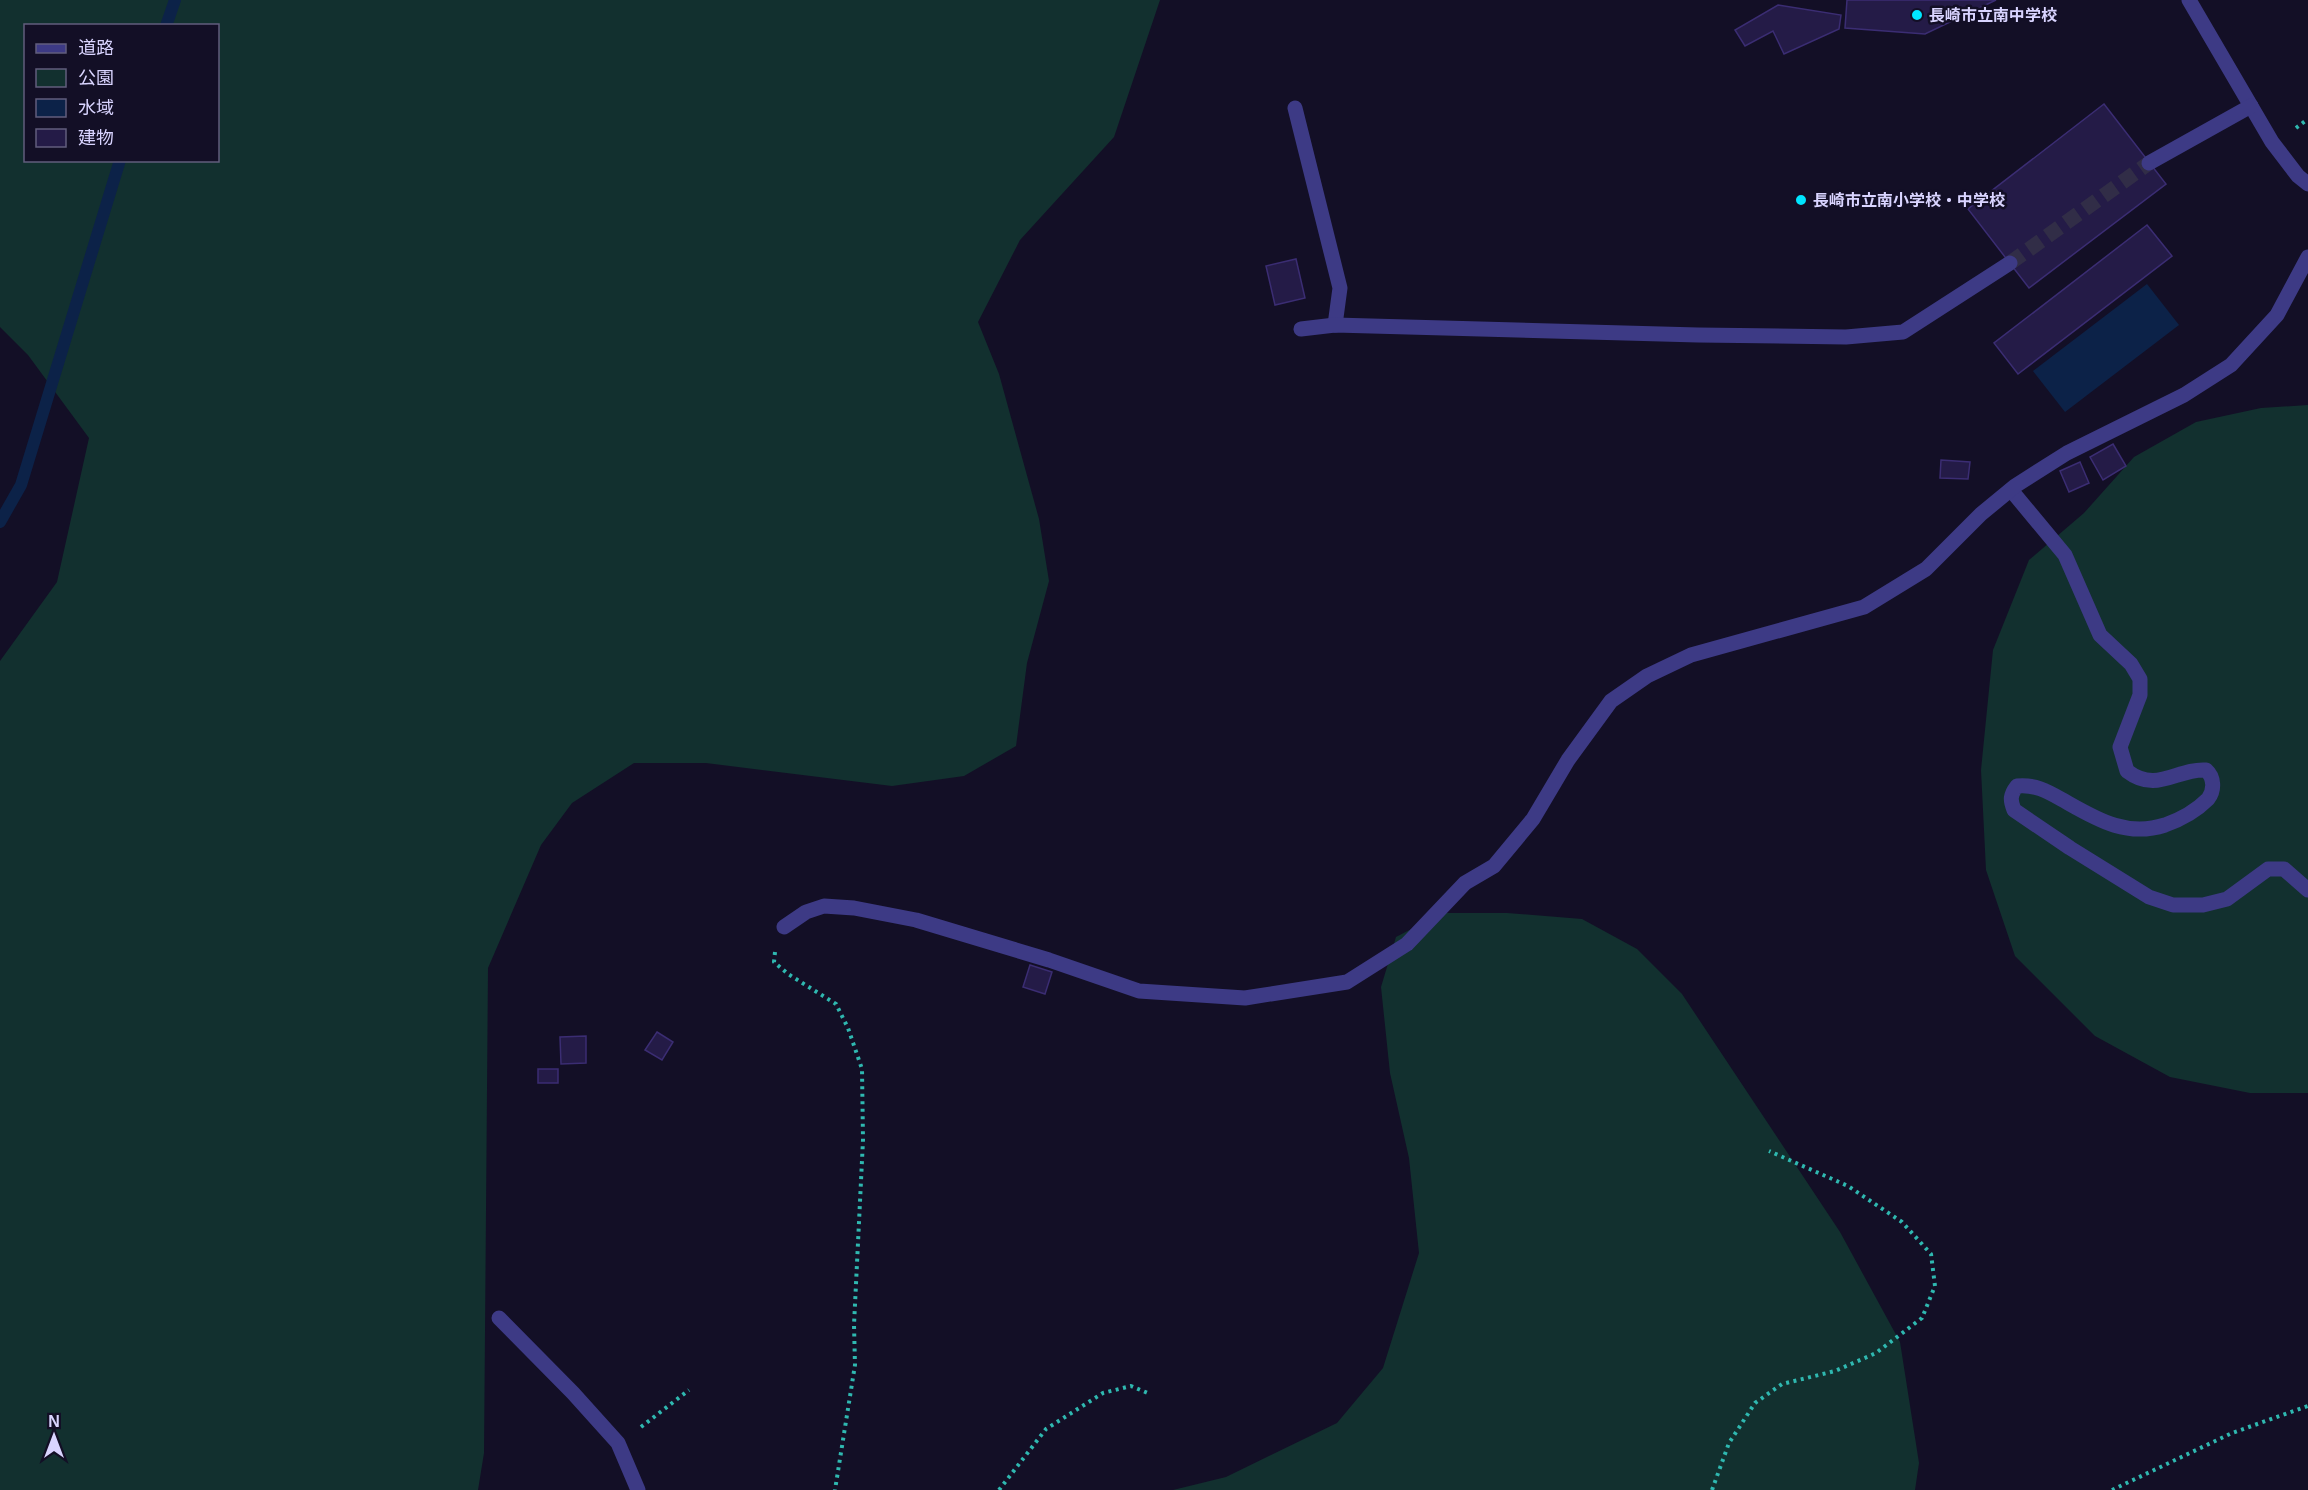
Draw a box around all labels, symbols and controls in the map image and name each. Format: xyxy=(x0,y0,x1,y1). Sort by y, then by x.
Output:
place label: 長崎市立南中学校 xyxy=(1929,7,2057,24)
marker: 長崎市立南中学校 xyxy=(1910,8,1924,22)
legend xyxy=(24,24,219,162)
text: 道路 xyxy=(78,38,114,58)
text: 公園 xyxy=(78,68,114,88)
text: 水域 xyxy=(78,98,114,118)
text: 建物 xyxy=(78,128,114,148)
place label: 長崎市立南小学校・中学校 xyxy=(1813,192,2005,209)
marker: 長崎市立南小学校・中学校 xyxy=(1794,193,1808,207)
north arrow xyxy=(24,1406,84,1466)
text: N xyxy=(48,1413,60,1430)

